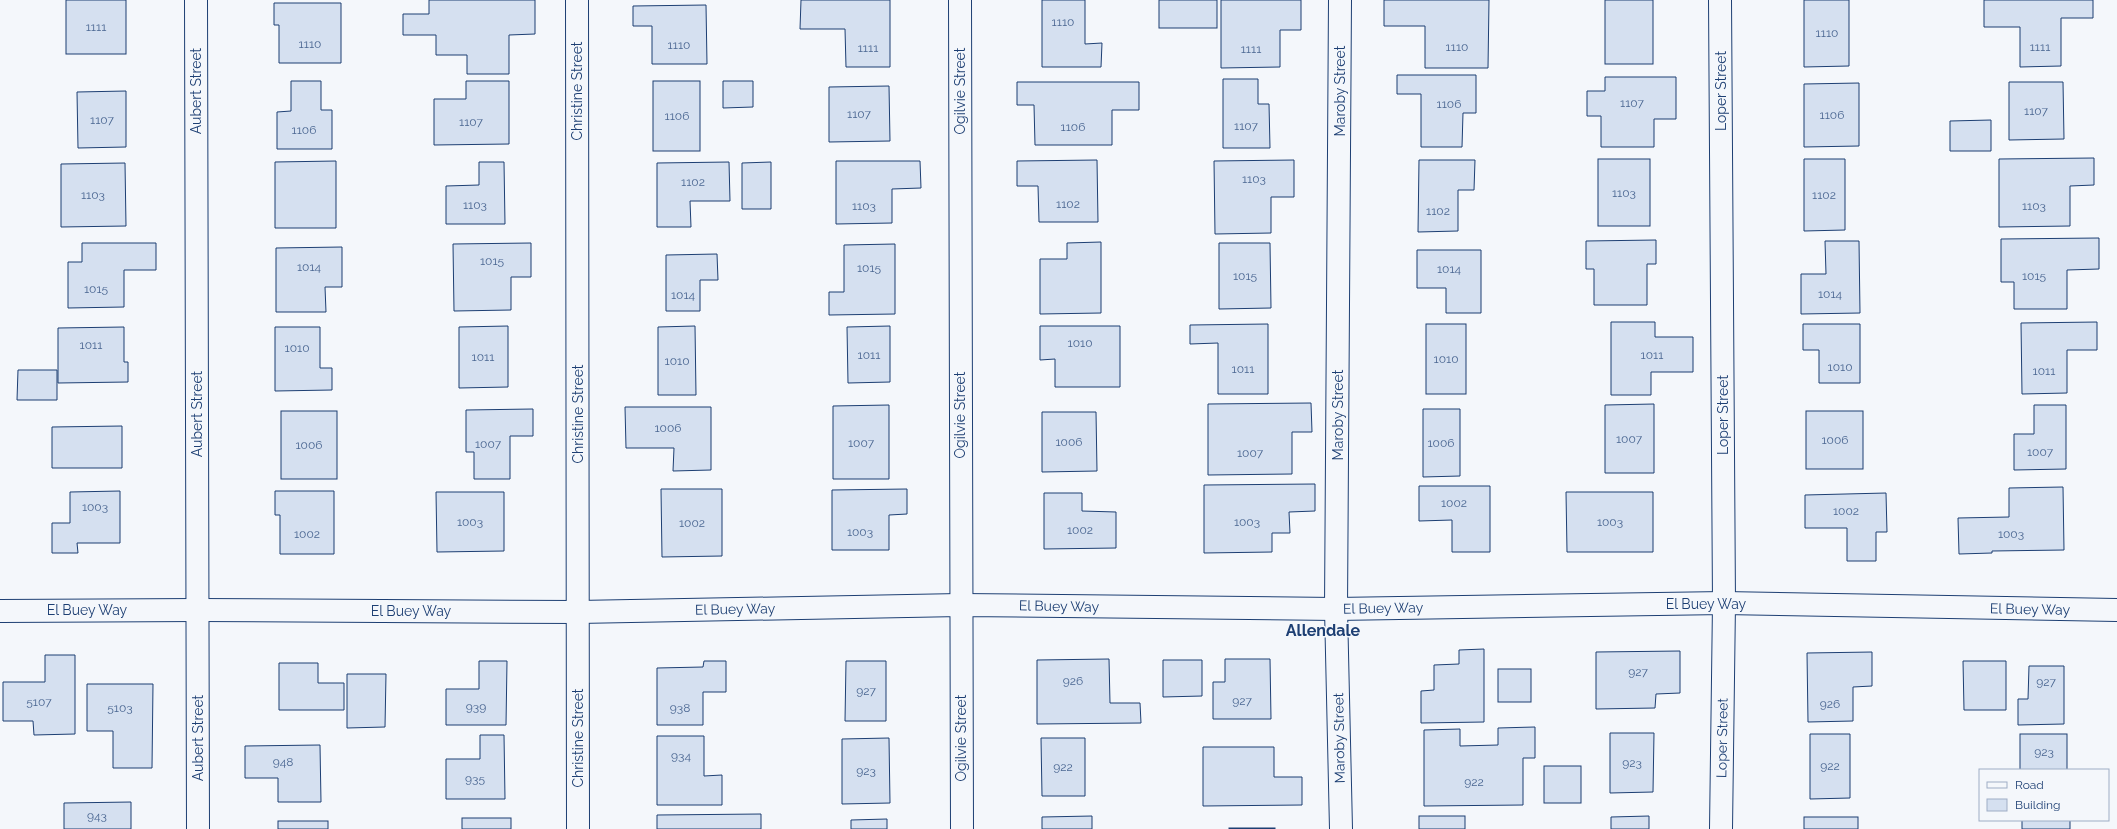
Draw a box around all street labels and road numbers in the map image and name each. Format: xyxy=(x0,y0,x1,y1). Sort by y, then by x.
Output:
street label: Christine Street xyxy=(569,41,585,141)
street label: Maroby Street xyxy=(1332,45,1348,136)
street label: Aubert Street xyxy=(188,47,204,134)
street label: Ogilvie Street xyxy=(952,47,968,134)
street label: Loper Street xyxy=(1713,51,1729,131)
street label: Christine Street xyxy=(570,364,586,464)
street label: Maroby Street xyxy=(1330,369,1346,460)
street label: Aubert Street xyxy=(189,370,205,457)
street label: Ogilvie Street xyxy=(952,371,968,458)
street label: Loper Street xyxy=(1715,375,1731,455)
street label: El Buey Way xyxy=(1666,596,1747,612)
street label: El Buey Way xyxy=(1019,597,1100,615)
street label: El Buey Way xyxy=(1343,599,1424,617)
street label: El Buey Way xyxy=(695,600,776,618)
street label: El Buey Way xyxy=(1990,600,2071,618)
street label: El Buey Way xyxy=(47,602,128,618)
street label: El Buey Way xyxy=(371,603,452,619)
street label: Christine Street xyxy=(570,688,586,788)
street label: Maroby Street xyxy=(1330,692,1348,784)
street label: Aubert Street xyxy=(190,694,206,781)
street label: Ogilvie Street xyxy=(953,694,969,781)
street label: Loper Street xyxy=(1713,697,1731,778)

